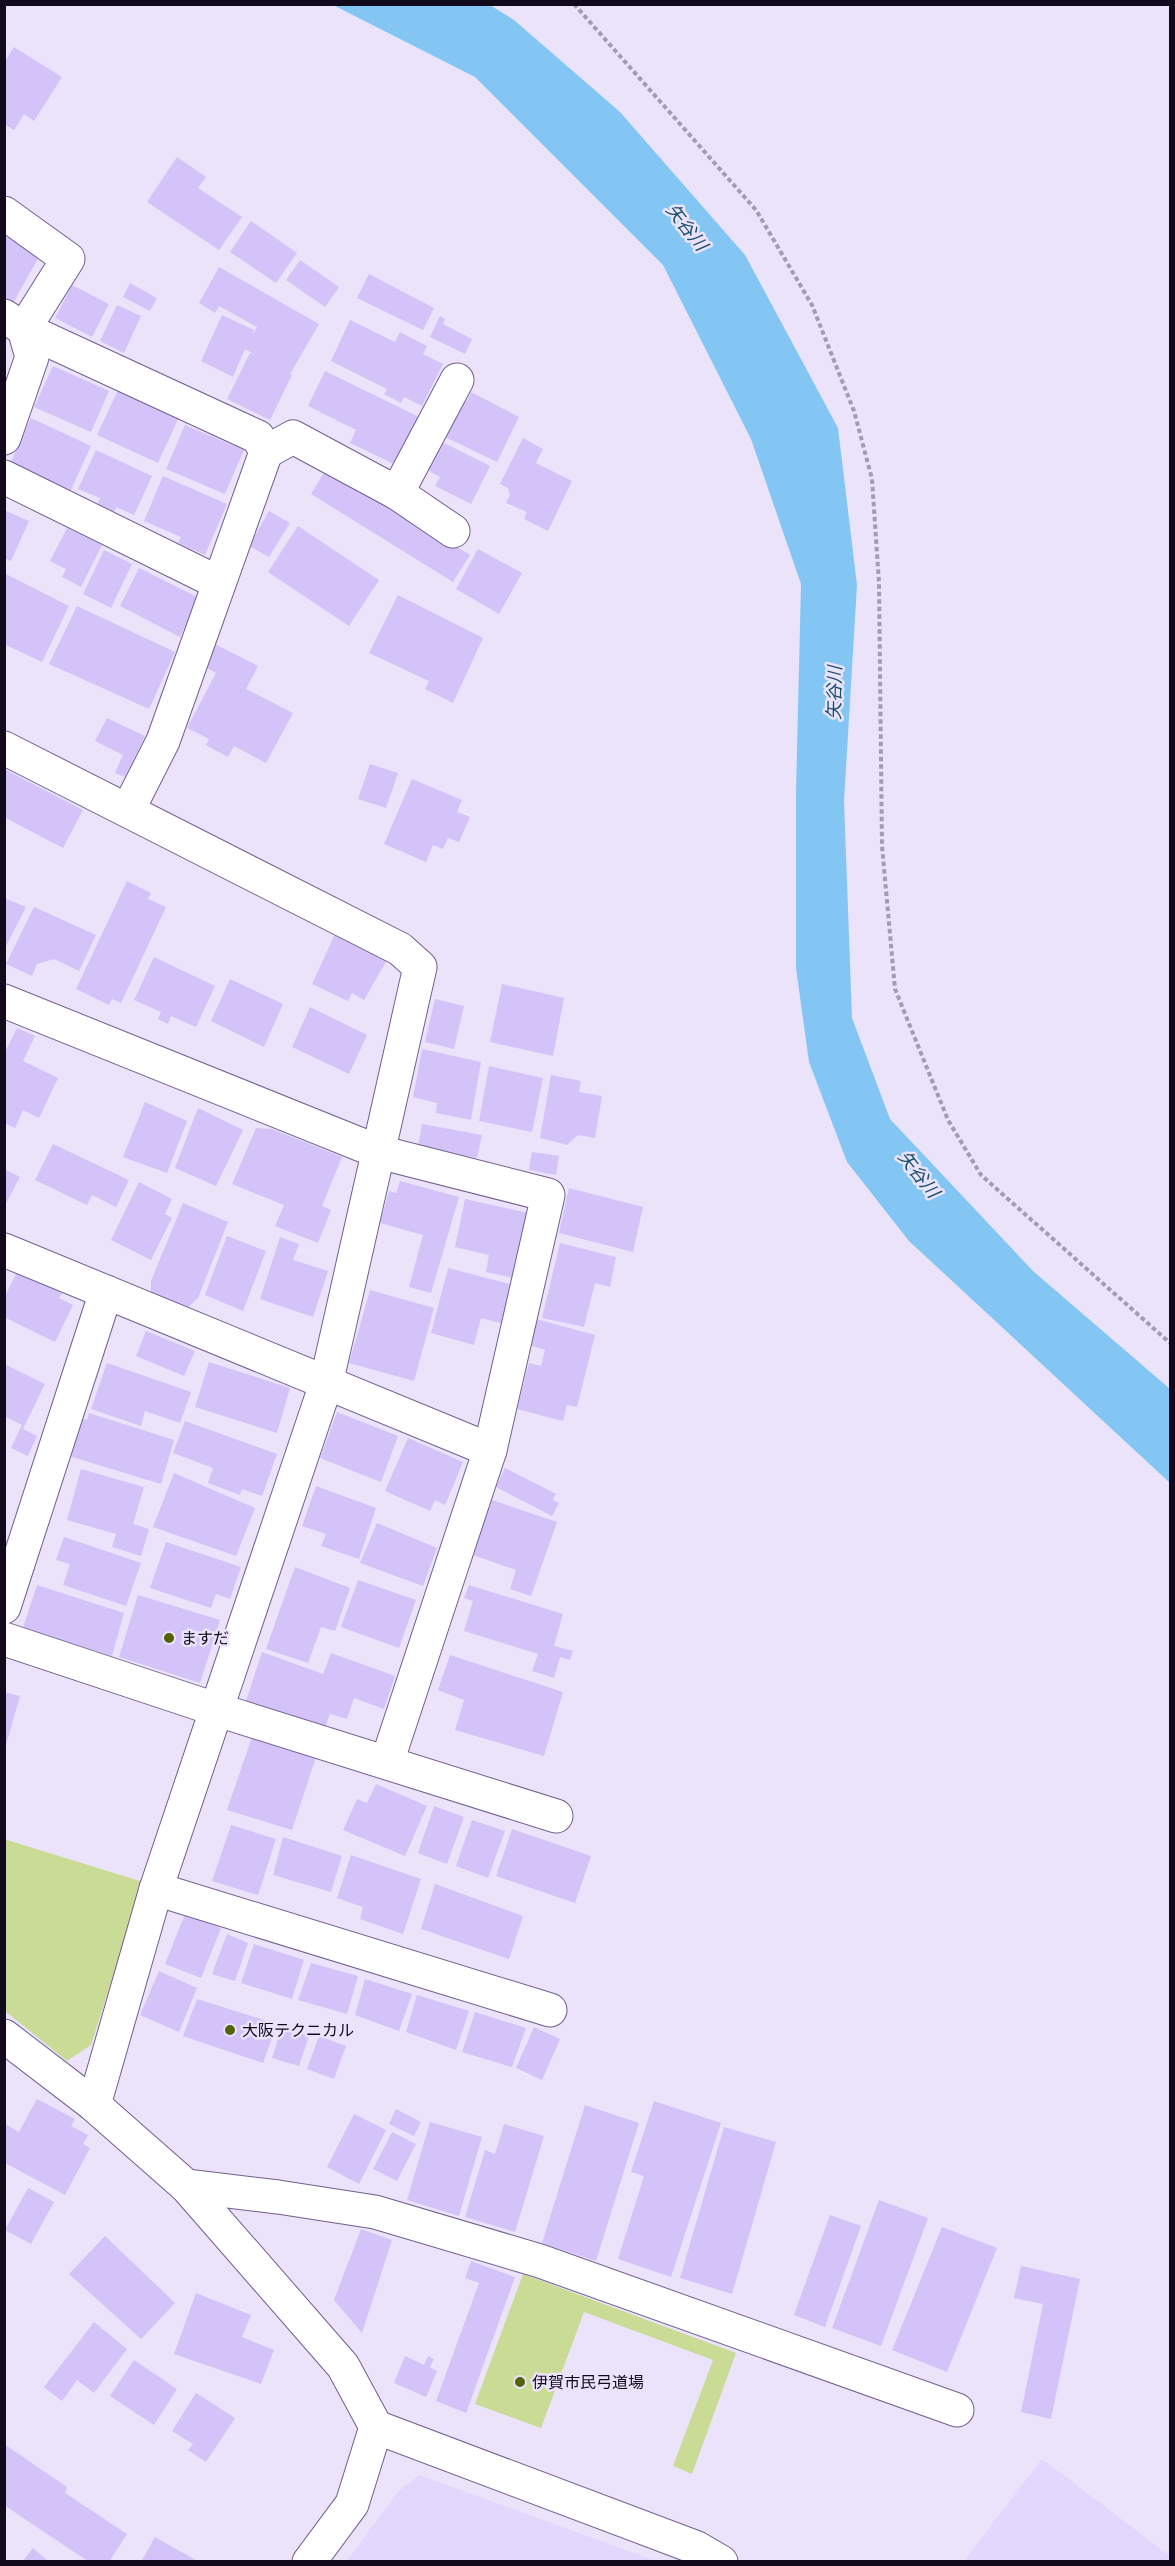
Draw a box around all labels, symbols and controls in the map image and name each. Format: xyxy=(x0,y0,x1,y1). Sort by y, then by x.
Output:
water label: 矢谷川 xyxy=(661,199,714,257)
water label: 矢谷川 xyxy=(822,664,846,720)
water label: 矢谷川 xyxy=(893,1146,946,1204)
place label: ますだ xyxy=(181,1628,229,1648)
marker: ますだ xyxy=(162,1631,176,1645)
place label: 大阪テクニカル xyxy=(242,2020,354,2040)
marker: 大阪テクニカル xyxy=(223,2023,237,2037)
place label: 伊賀市民弓道場 xyxy=(532,2372,644,2392)
marker: 伊賀市民弓道場 xyxy=(513,2375,527,2389)

